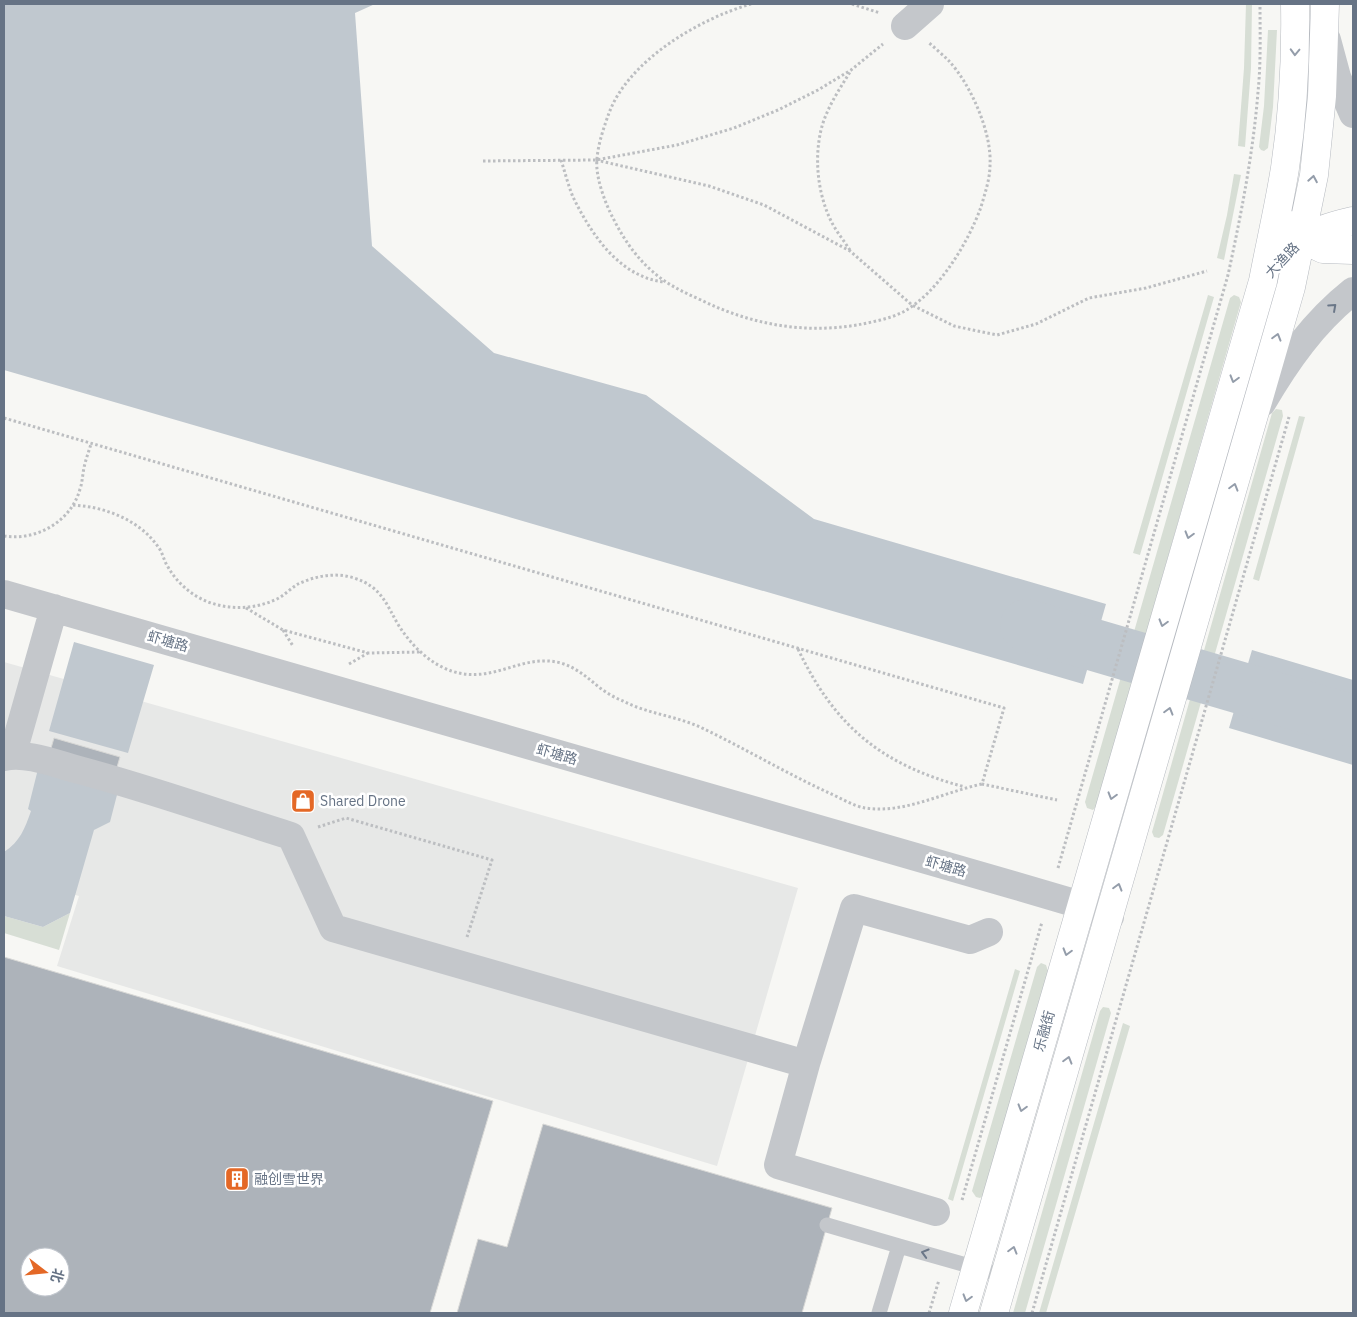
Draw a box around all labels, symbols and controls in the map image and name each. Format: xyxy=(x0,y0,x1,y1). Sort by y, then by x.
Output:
one-way arrow xyxy=(1290,49,1300,57)
one-way arrow xyxy=(1308,174,1318,183)
street label: 大渔路 xyxy=(1261,239,1303,281)
one-way arrow xyxy=(1328,304,1337,313)
one-way arrow xyxy=(1271,333,1282,341)
one-way arrow xyxy=(1230,374,1240,382)
one-way arrow xyxy=(1228,484,1238,492)
one-way arrow xyxy=(1184,530,1194,538)
one-way arrow xyxy=(1158,618,1168,627)
street label: 虾塘路 xyxy=(145,627,191,655)
one-way arrow xyxy=(1163,708,1173,716)
street label: 虾塘路 xyxy=(534,740,580,768)
shop icon: Shared Drone xyxy=(290,788,316,814)
one-way arrow xyxy=(1108,791,1118,799)
place label: Shared Drone xyxy=(320,792,406,810)
street label: 虾塘路 xyxy=(923,852,969,880)
one-way arrow xyxy=(1113,884,1123,892)
one-way arrow xyxy=(1062,947,1072,955)
street label: 乐融街 xyxy=(1030,1008,1058,1054)
one-way arrow xyxy=(1062,1056,1072,1065)
one-way arrow xyxy=(1017,1104,1028,1112)
building icon: 融创雪世界 xyxy=(224,1166,250,1192)
place label: 融创雪世界 xyxy=(254,1170,324,1188)
one-way arrow xyxy=(1007,1246,1017,1254)
north arrow xyxy=(20,1247,70,1297)
one-way arrow xyxy=(920,1248,929,1259)
text: 北 xyxy=(47,1266,68,1285)
one-way arrow xyxy=(963,1293,973,1301)

